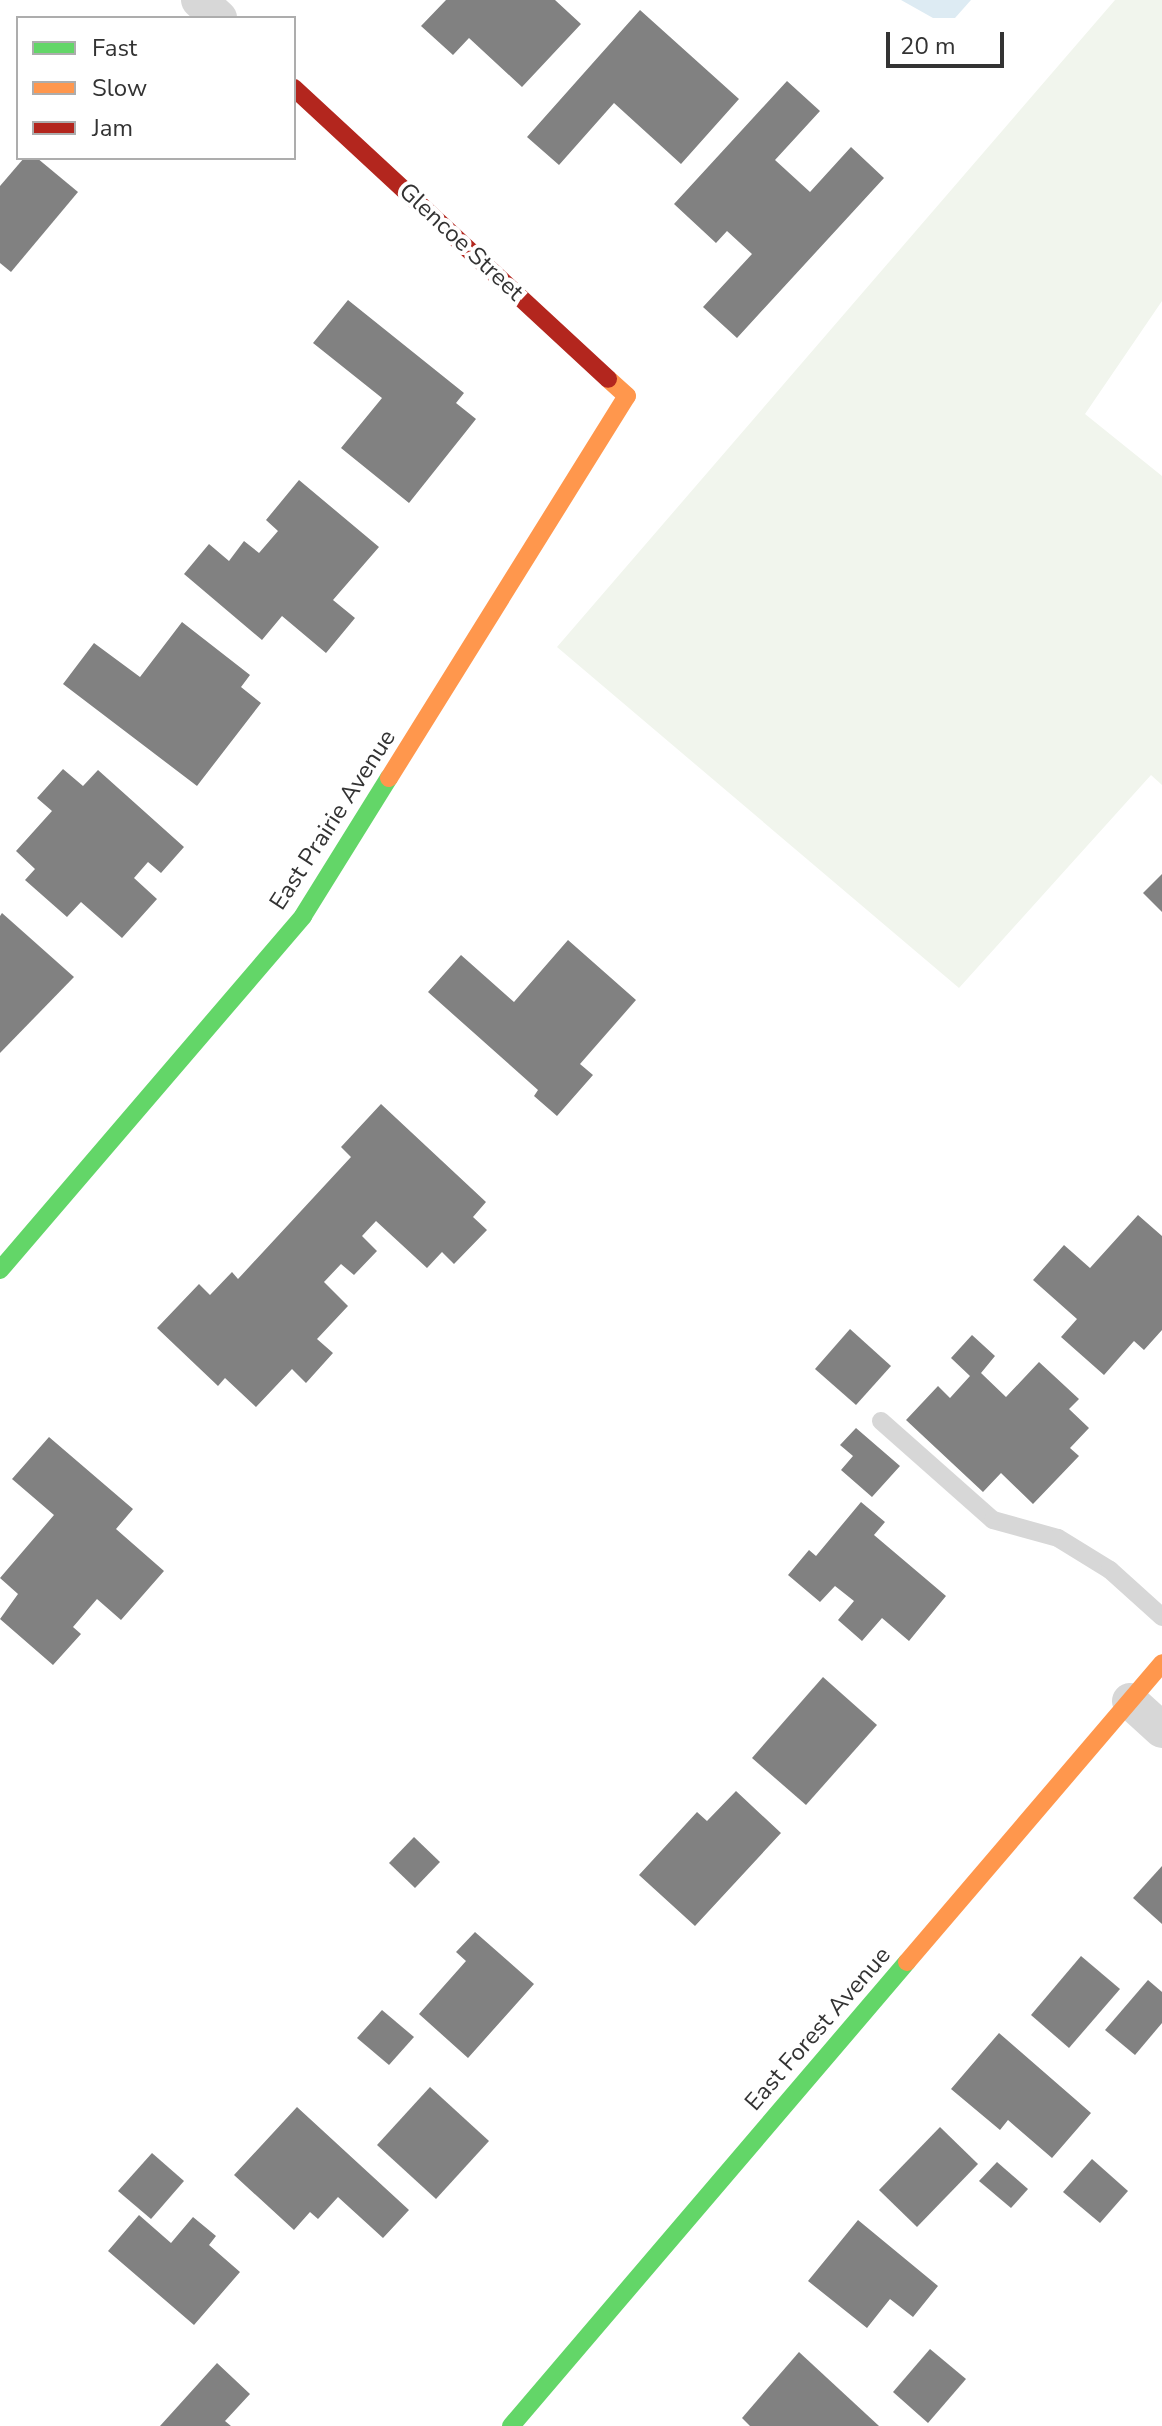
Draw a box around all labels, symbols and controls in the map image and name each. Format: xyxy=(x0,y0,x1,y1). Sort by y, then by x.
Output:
legend xyxy=(16,16,296,160)
scale bar xyxy=(890,16,1008,66)
text: 20 m xyxy=(900,30,956,62)
text: Fast xyxy=(92,32,137,64)
text: Slow xyxy=(92,72,147,104)
text: Jam xyxy=(92,112,133,144)
street label: Glencoe Street xyxy=(393,177,529,307)
street label: East Prairie Avenue xyxy=(264,725,402,915)
street label: East Forest Avenue xyxy=(739,1941,897,2117)

